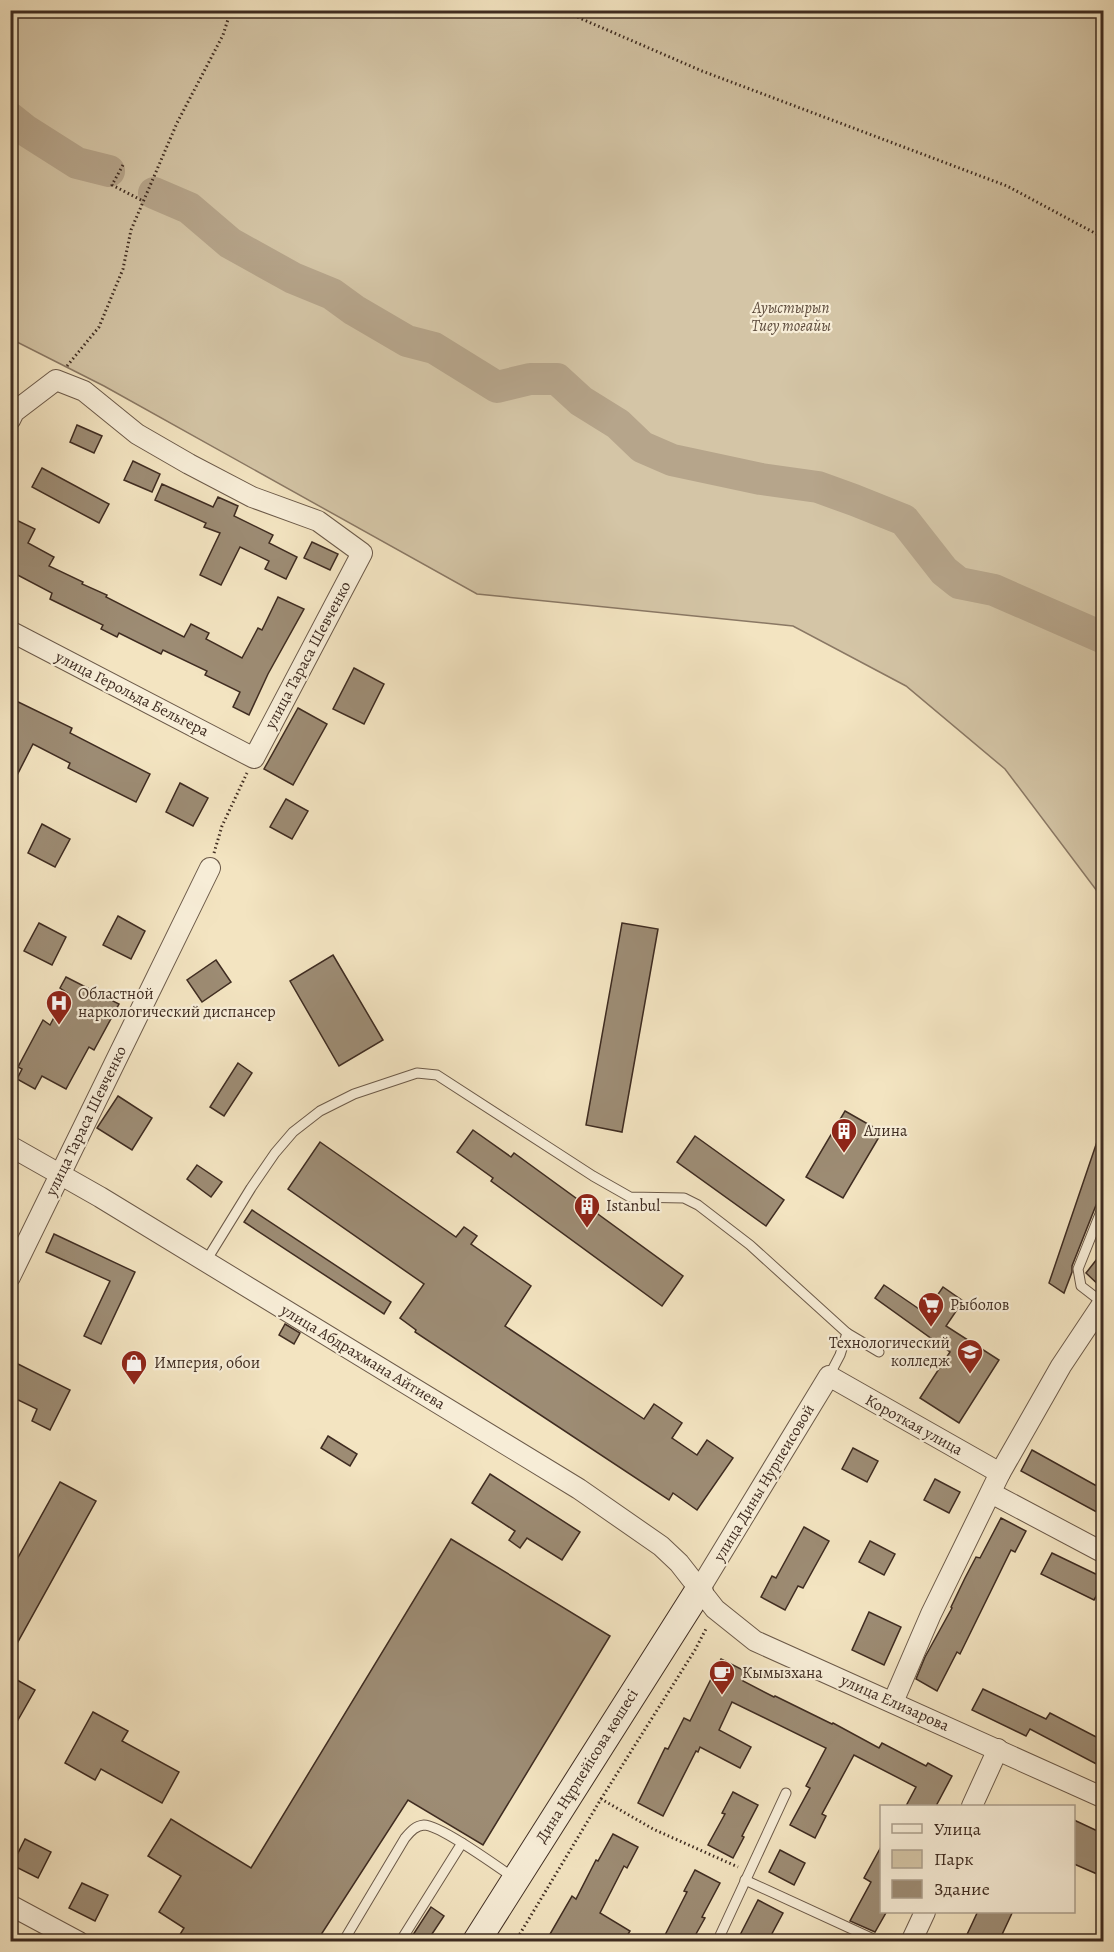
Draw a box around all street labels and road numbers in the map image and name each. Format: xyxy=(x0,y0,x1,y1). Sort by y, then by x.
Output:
street label: улица Тараса Шевченко xyxy=(259,577,356,734)
street label: улица Герольда Бельгера xyxy=(51,645,213,743)
street label: улица Тараса Шевченко xyxy=(40,1042,132,1201)
street label: улица Абдрахмана Айтиева xyxy=(276,1299,450,1415)
street label: Короткая улица xyxy=(861,1389,967,1461)
street label: улица Дины Нурпеисовой xyxy=(708,1400,820,1567)
street label: улица Елизарова xyxy=(836,1669,953,1737)
street label: Дина Нұрпейісова көшесі xyxy=(531,1685,643,1847)

